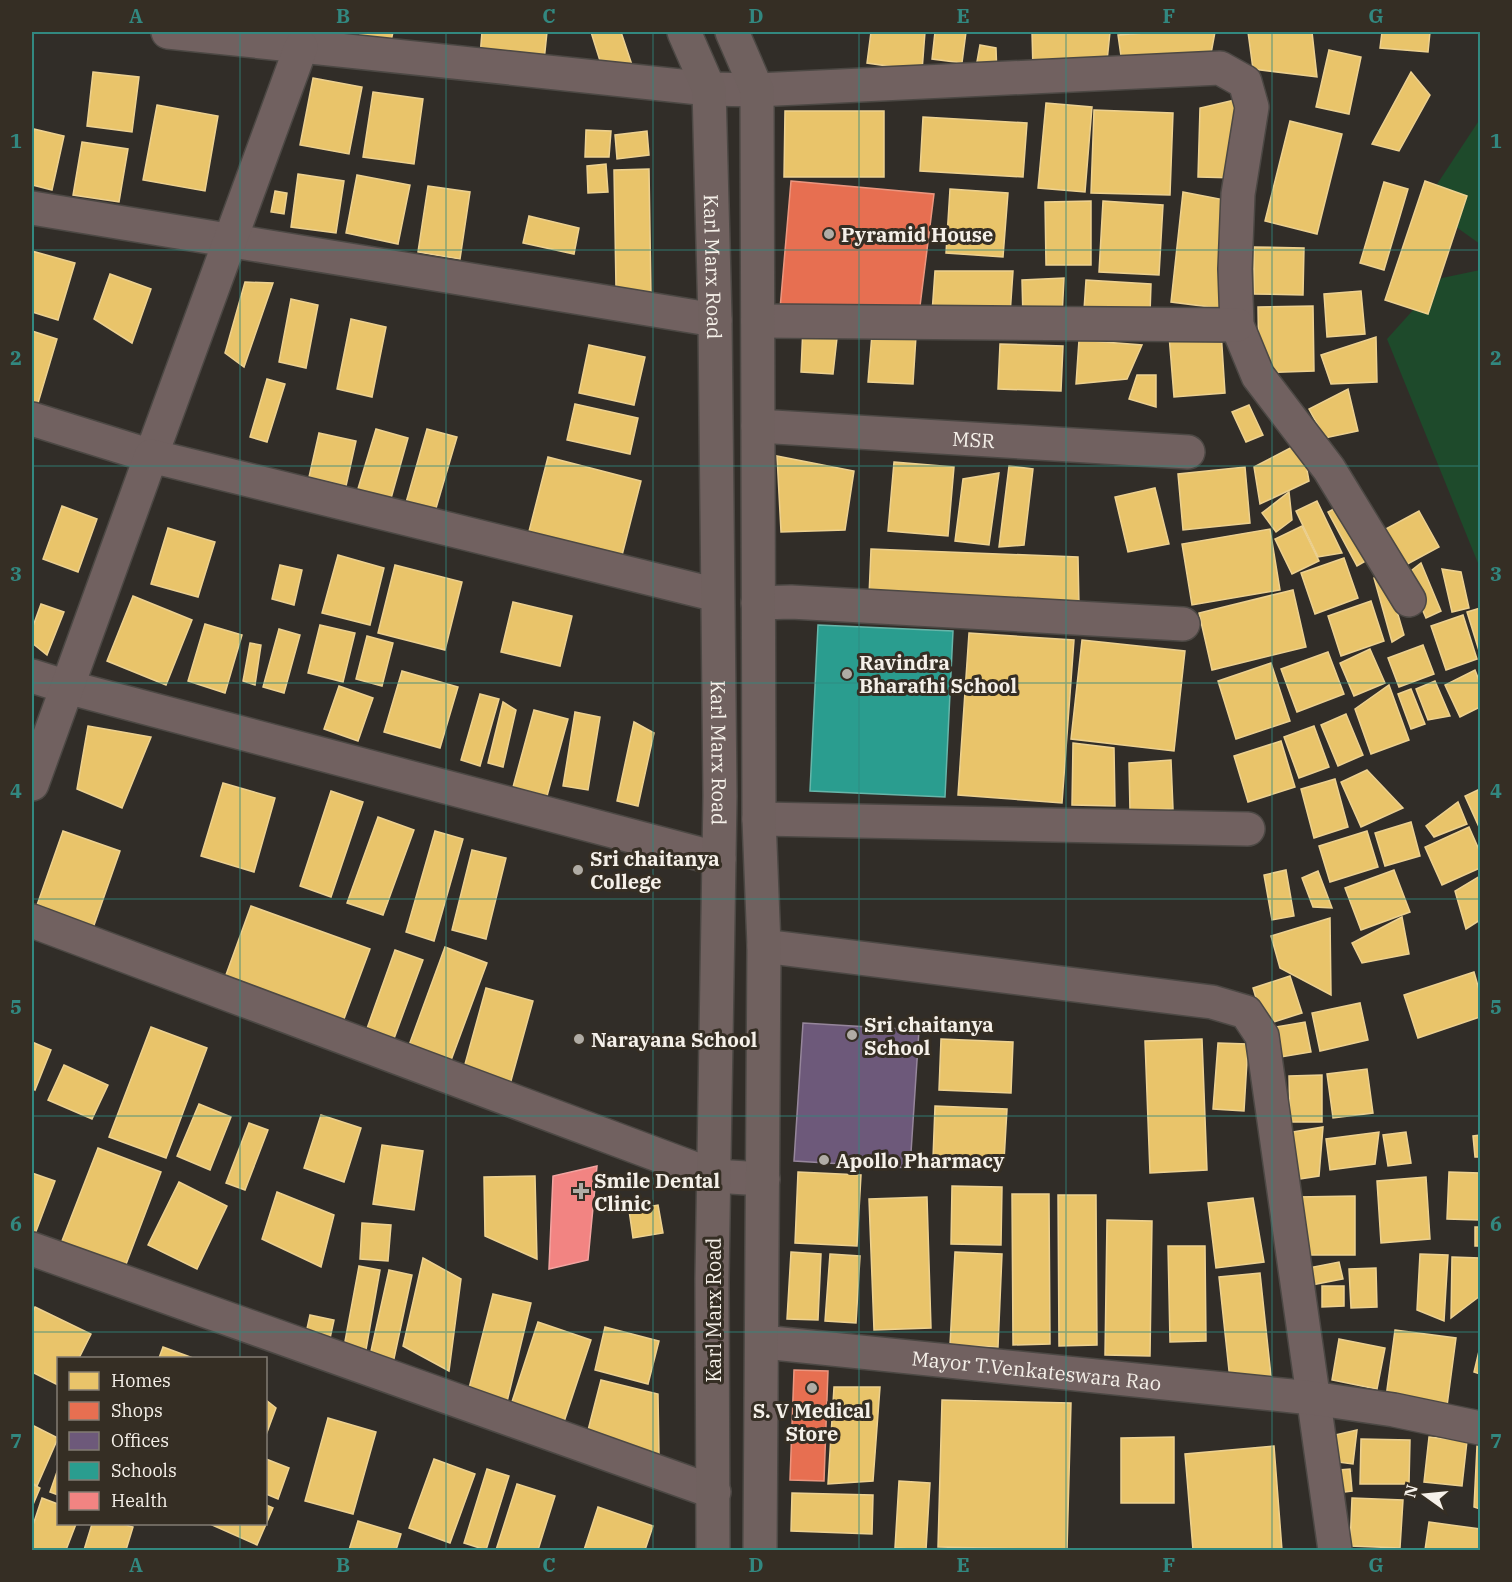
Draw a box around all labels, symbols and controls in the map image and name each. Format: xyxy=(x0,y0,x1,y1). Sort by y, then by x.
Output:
text: A xyxy=(129,2,143,29)
text: B xyxy=(336,2,350,29)
text: C xyxy=(542,2,556,29)
text: D xyxy=(748,2,764,29)
text: E xyxy=(956,2,970,29)
text: F xyxy=(1163,2,1175,29)
text: G xyxy=(1368,2,1384,29)
text: 1 xyxy=(10,127,22,154)
text: 1 xyxy=(1490,127,1502,154)
street label: Karl Marx Road xyxy=(698,194,729,339)
place label: Pyramid House xyxy=(841,221,993,248)
marker: Pyramid House xyxy=(822,227,836,241)
text: 2 xyxy=(10,344,22,371)
text: 2 xyxy=(1490,344,1502,371)
street label: MSR xyxy=(951,424,996,454)
text: 3 xyxy=(10,560,22,587)
text: 3 xyxy=(1490,560,1502,587)
place label: Ravindra Bharathi School xyxy=(859,649,1017,699)
marker: Ravindra Bharathi School xyxy=(840,667,854,681)
street label: Karl Marx Road xyxy=(705,680,734,825)
text: 4 xyxy=(10,777,22,804)
text: 4 xyxy=(1490,777,1502,804)
place label: Sri chaitanya College xyxy=(590,845,720,895)
marker: Sri chaitanya College xyxy=(571,863,585,877)
text: 5 xyxy=(10,993,22,1020)
text: 5 xyxy=(1490,993,1502,1020)
place label: Sri chaitanya School xyxy=(864,1011,994,1061)
place label: Narayana School xyxy=(591,1026,757,1053)
marker: Sri chaitanya School xyxy=(845,1028,859,1042)
marker: Narayana School xyxy=(572,1032,586,1046)
place label: Apollo Pharmacy xyxy=(836,1147,1005,1174)
marker: Apollo Pharmacy xyxy=(817,1153,831,1167)
place label: Smile Dental Clinic xyxy=(594,1167,720,1217)
marker: Smile Dental Clinic xyxy=(572,1182,590,1200)
text: 6 xyxy=(10,1210,22,1237)
text: 6 xyxy=(1490,1210,1502,1237)
street label: Karl Marx Road xyxy=(700,1237,727,1383)
street label: Mayor T.Venkateswara Rao xyxy=(910,1344,1163,1396)
legend xyxy=(57,1357,267,1525)
text: Homes xyxy=(111,1369,171,1392)
marker: S. V Medical Store xyxy=(805,1381,819,1395)
place label: S. V Medical Store xyxy=(753,1397,871,1447)
text: Shops xyxy=(111,1399,163,1422)
text: 7 xyxy=(10,1427,22,1454)
text: 7 xyxy=(1490,1427,1502,1454)
text: Offices xyxy=(111,1429,169,1452)
text: Schools xyxy=(111,1459,177,1482)
north arrow xyxy=(1395,1465,1455,1525)
text: N xyxy=(1399,1482,1422,1500)
text: Health xyxy=(111,1489,168,1512)
text: A xyxy=(129,1551,143,1578)
text: B xyxy=(336,1551,350,1578)
text: C xyxy=(542,1551,556,1578)
text: D xyxy=(748,1551,764,1578)
text: E xyxy=(956,1551,970,1578)
text: F xyxy=(1163,1551,1175,1578)
text: G xyxy=(1368,1551,1384,1578)

